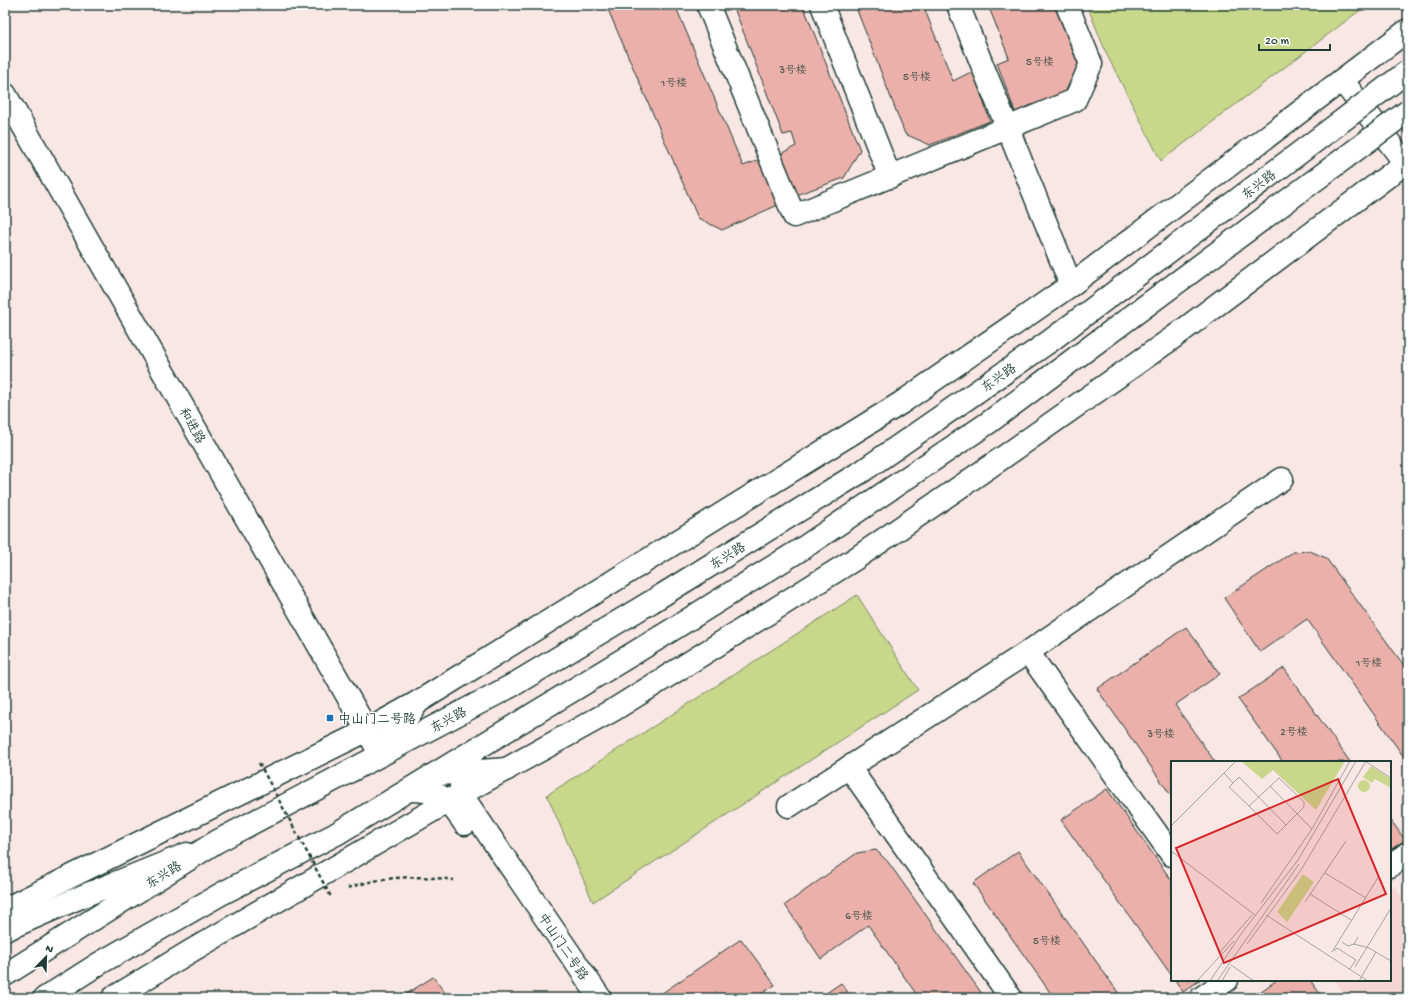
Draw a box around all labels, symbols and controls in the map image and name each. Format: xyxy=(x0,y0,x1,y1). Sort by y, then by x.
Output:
scale bar xyxy=(1259,26,1330,52)
text: 20 m xyxy=(1265,35,1290,49)
house number: 5号楼 xyxy=(1026,56,1054,69)
house number: 3号楼 xyxy=(778,64,807,77)
house number: 5号楼 xyxy=(903,71,931,84)
house number: 1号楼 xyxy=(660,77,687,90)
street label: 东兴路 xyxy=(1239,167,1280,204)
street label: 东兴路 xyxy=(979,361,1020,396)
street label: 和进路 xyxy=(175,405,208,447)
street label: 东兴路 xyxy=(707,540,749,574)
house number: 1号楼 xyxy=(1355,657,1382,670)
street label: 东兴路 xyxy=(428,705,470,737)
place label: 中山门二号路 xyxy=(338,712,416,728)
marker: 中山门二号路 xyxy=(325,713,335,723)
house number: 2号楼 xyxy=(1280,726,1308,739)
house number: 3号楼 xyxy=(1146,728,1175,741)
inset map xyxy=(1171,761,1391,981)
street label: 东兴路 xyxy=(143,859,185,893)
street label: 中山门二号路 xyxy=(534,910,591,984)
house number: 6号楼 xyxy=(845,910,873,923)
house number: 5号楼 xyxy=(1033,935,1061,948)
north arrow xyxy=(26,937,66,977)
text: N xyxy=(43,943,55,957)

